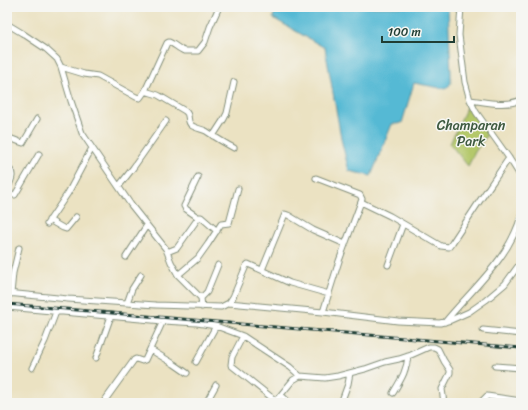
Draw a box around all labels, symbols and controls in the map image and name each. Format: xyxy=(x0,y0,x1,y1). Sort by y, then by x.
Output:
scale bar xyxy=(382,18,454,44)
text: 100 m xyxy=(388,21,421,43)
park label: Champaran Park xyxy=(437,113,506,154)

